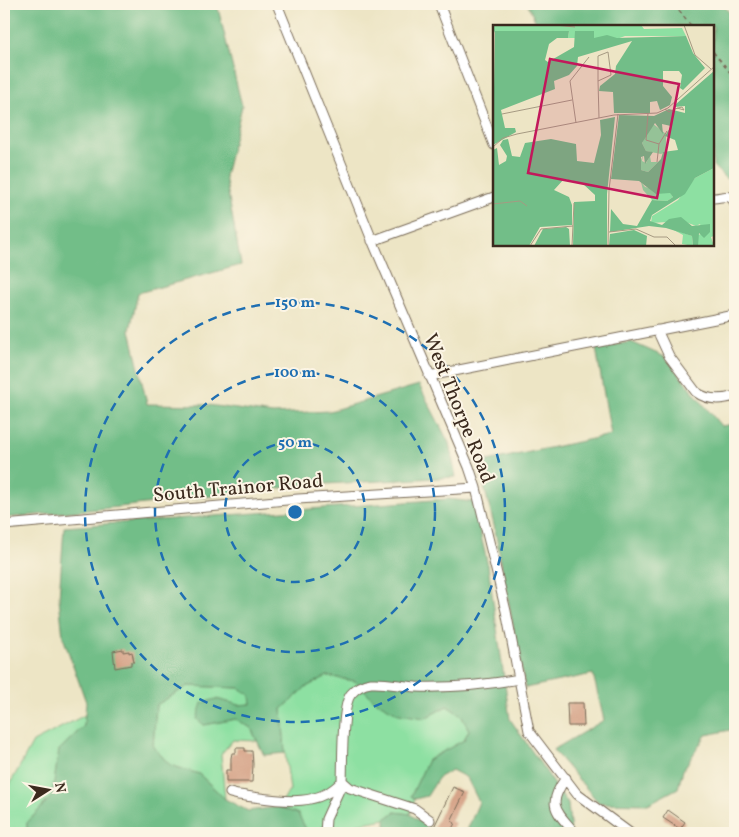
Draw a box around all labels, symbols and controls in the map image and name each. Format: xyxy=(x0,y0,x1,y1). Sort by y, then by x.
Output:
inset map xyxy=(493,25,714,246)
text: 150 m xyxy=(275,293,315,314)
street label: West Thorpe Road xyxy=(415,330,501,488)
text: 100 m xyxy=(274,363,317,384)
text: 50 m xyxy=(278,433,312,454)
street label: South Trainor Road xyxy=(152,468,324,510)
centre of rings xyxy=(286,503,304,521)
north arrow xyxy=(22,764,72,814)
text: N xyxy=(49,781,70,795)

